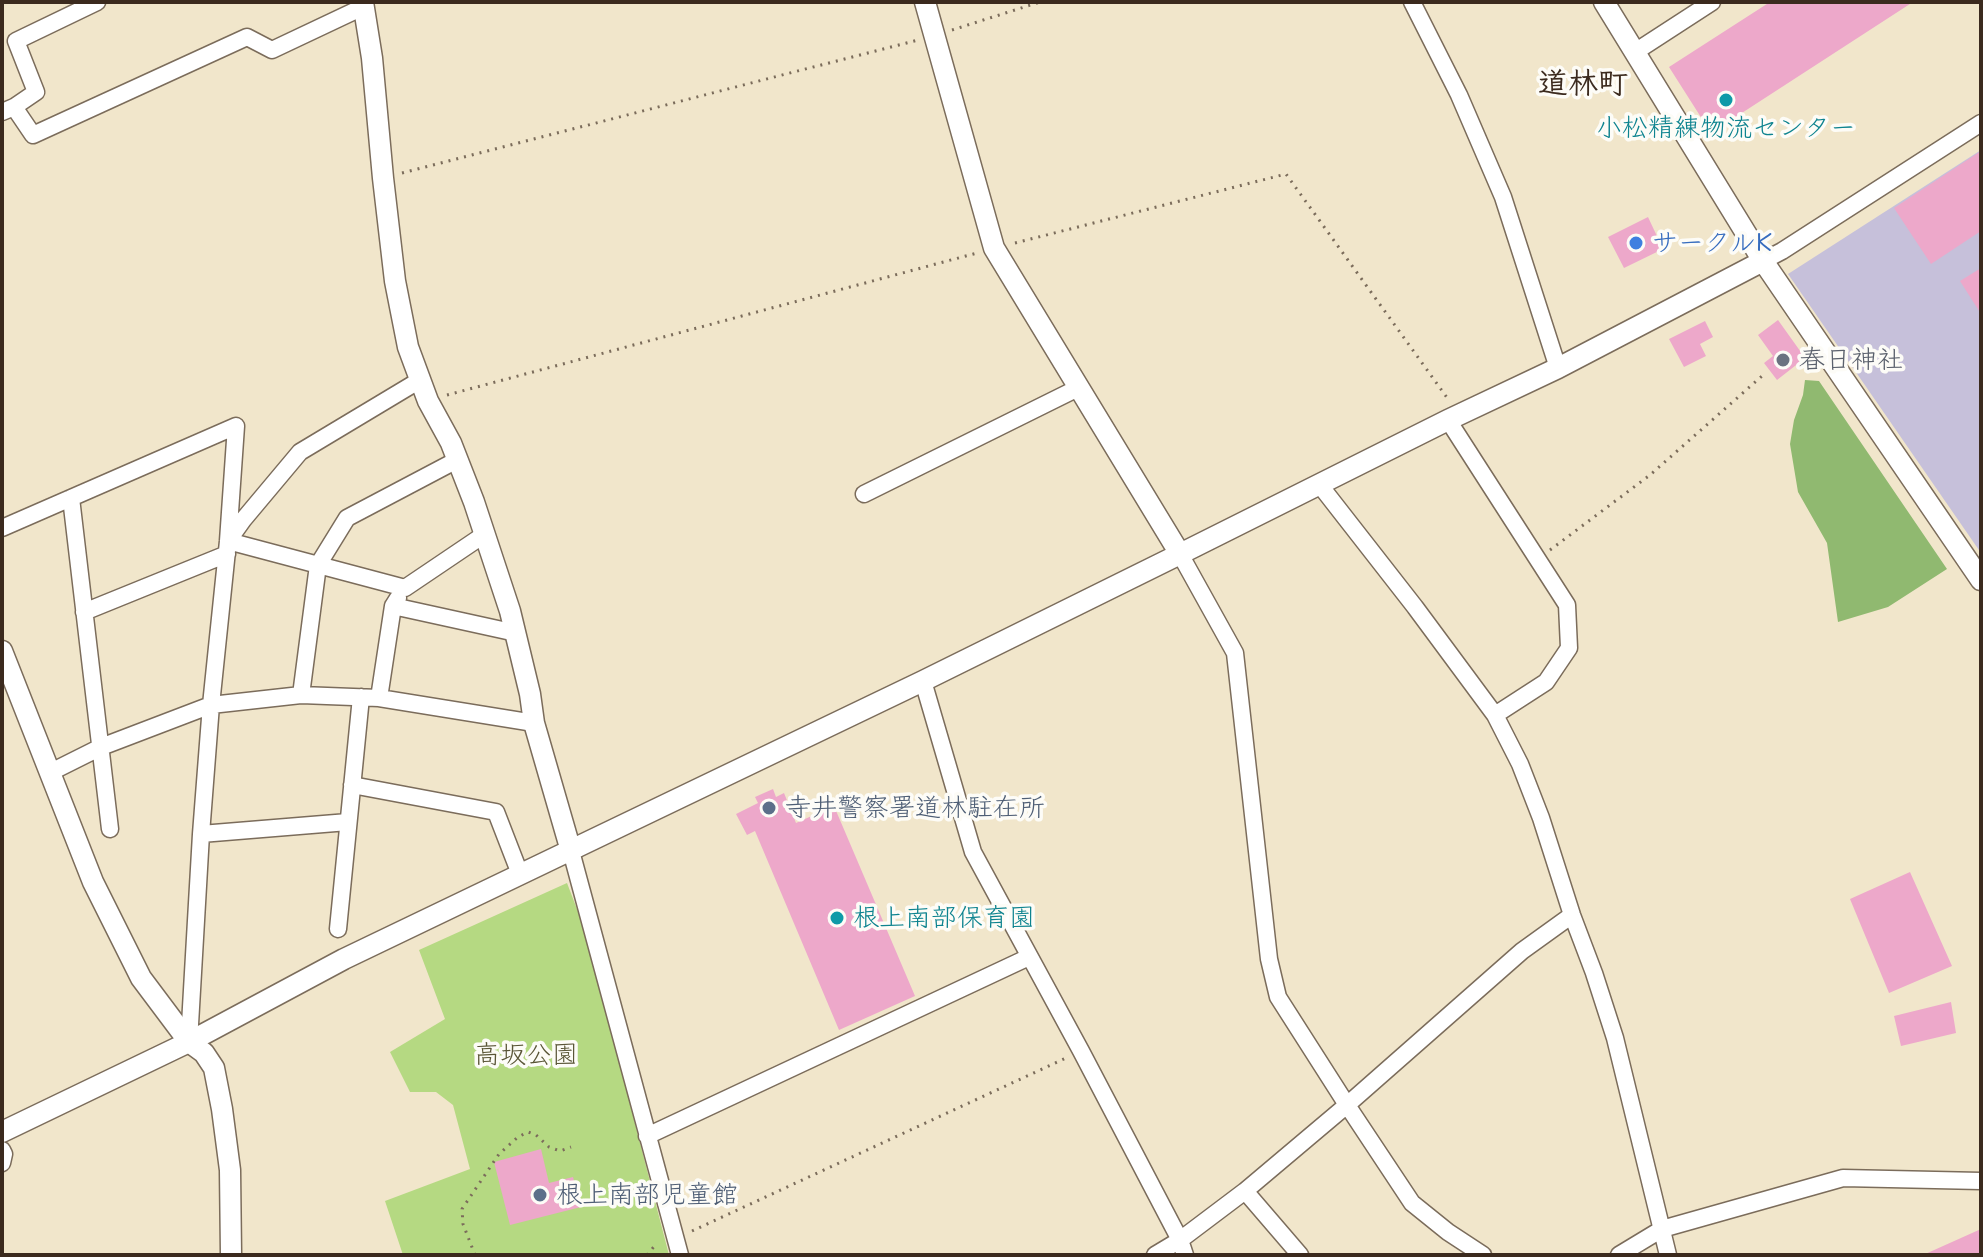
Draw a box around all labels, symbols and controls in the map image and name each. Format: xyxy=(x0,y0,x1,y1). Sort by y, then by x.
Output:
district label: 道林町 xyxy=(1538,66,1628,102)
marker: 小松精練物流センター xyxy=(1717,91,1735,109)
place label: 小松精練物流センター xyxy=(1596,112,1856,144)
place label: サークルK xyxy=(1652,227,1772,259)
marker: サークルK xyxy=(1627,234,1645,252)
place label: 春日神社 xyxy=(1799,344,1903,376)
marker: 春日神社 xyxy=(1774,351,1792,369)
place label: 寺井警察署道林駐在所 xyxy=(785,792,1045,824)
marker: 寺井警察署道林駐在所 xyxy=(760,799,778,817)
place label: 根上南部保育園 xyxy=(853,902,1035,934)
marker: 根上南部保育園 xyxy=(828,909,846,927)
park label: 高坂公園 xyxy=(474,1039,578,1071)
place label: 根上南部児童館 xyxy=(556,1179,738,1211)
marker: 根上南部児童館 xyxy=(531,1186,549,1204)

